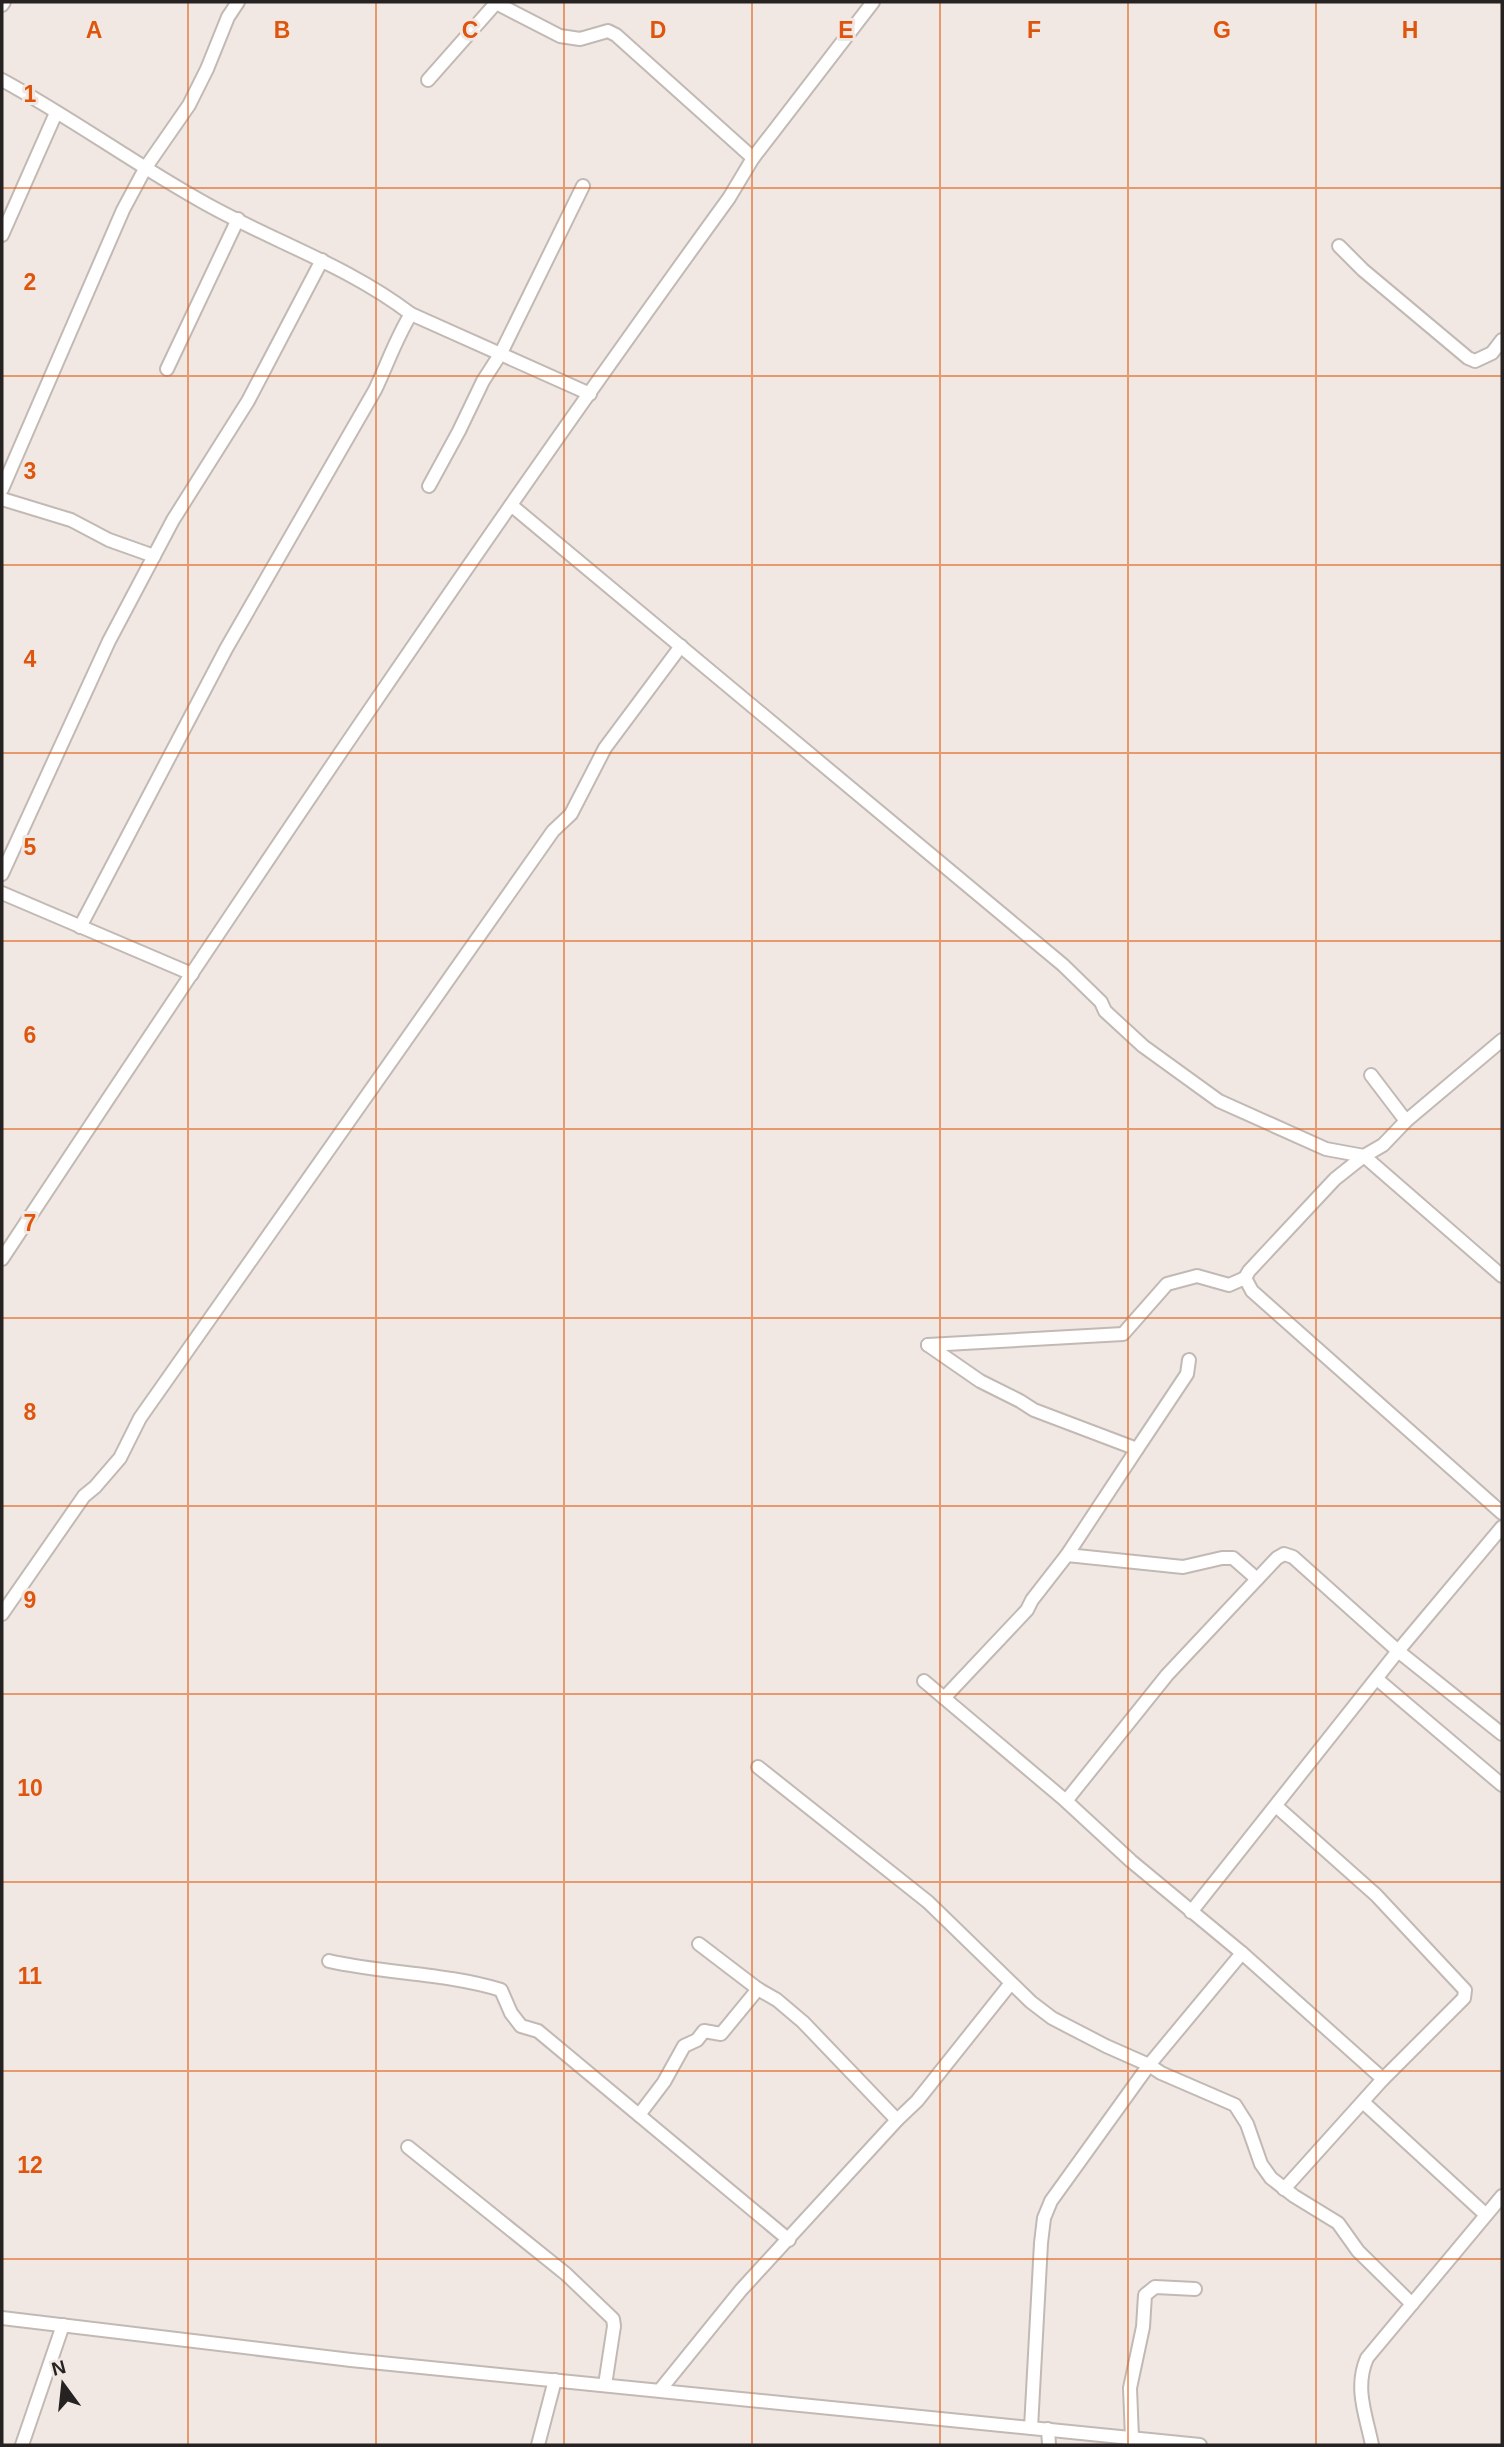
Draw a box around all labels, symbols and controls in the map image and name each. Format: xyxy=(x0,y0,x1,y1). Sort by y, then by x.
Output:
text: A xyxy=(86,17,102,43)
text: B xyxy=(274,17,290,43)
text: C xyxy=(462,17,478,43)
text: D xyxy=(650,17,666,43)
text: E xyxy=(838,17,854,43)
text: F xyxy=(1027,17,1041,43)
text: G xyxy=(1213,17,1231,43)
text: H xyxy=(1402,17,1418,43)
text: 1 xyxy=(24,81,37,107)
text: 2 xyxy=(24,269,36,295)
text: 3 xyxy=(24,458,36,484)
text: 4 xyxy=(24,646,37,672)
text: 5 xyxy=(24,834,37,860)
text: 6 xyxy=(24,1022,36,1048)
text: 7 xyxy=(24,1210,36,1236)
text: 8 xyxy=(24,1399,37,1425)
text: 9 xyxy=(24,1587,36,1613)
text: 10 xyxy=(17,1775,43,1801)
text: 11 xyxy=(18,1963,42,1989)
text: 12 xyxy=(17,2152,43,2178)
north arrow xyxy=(28,2349,98,2419)
text: N xyxy=(49,2356,68,2380)

